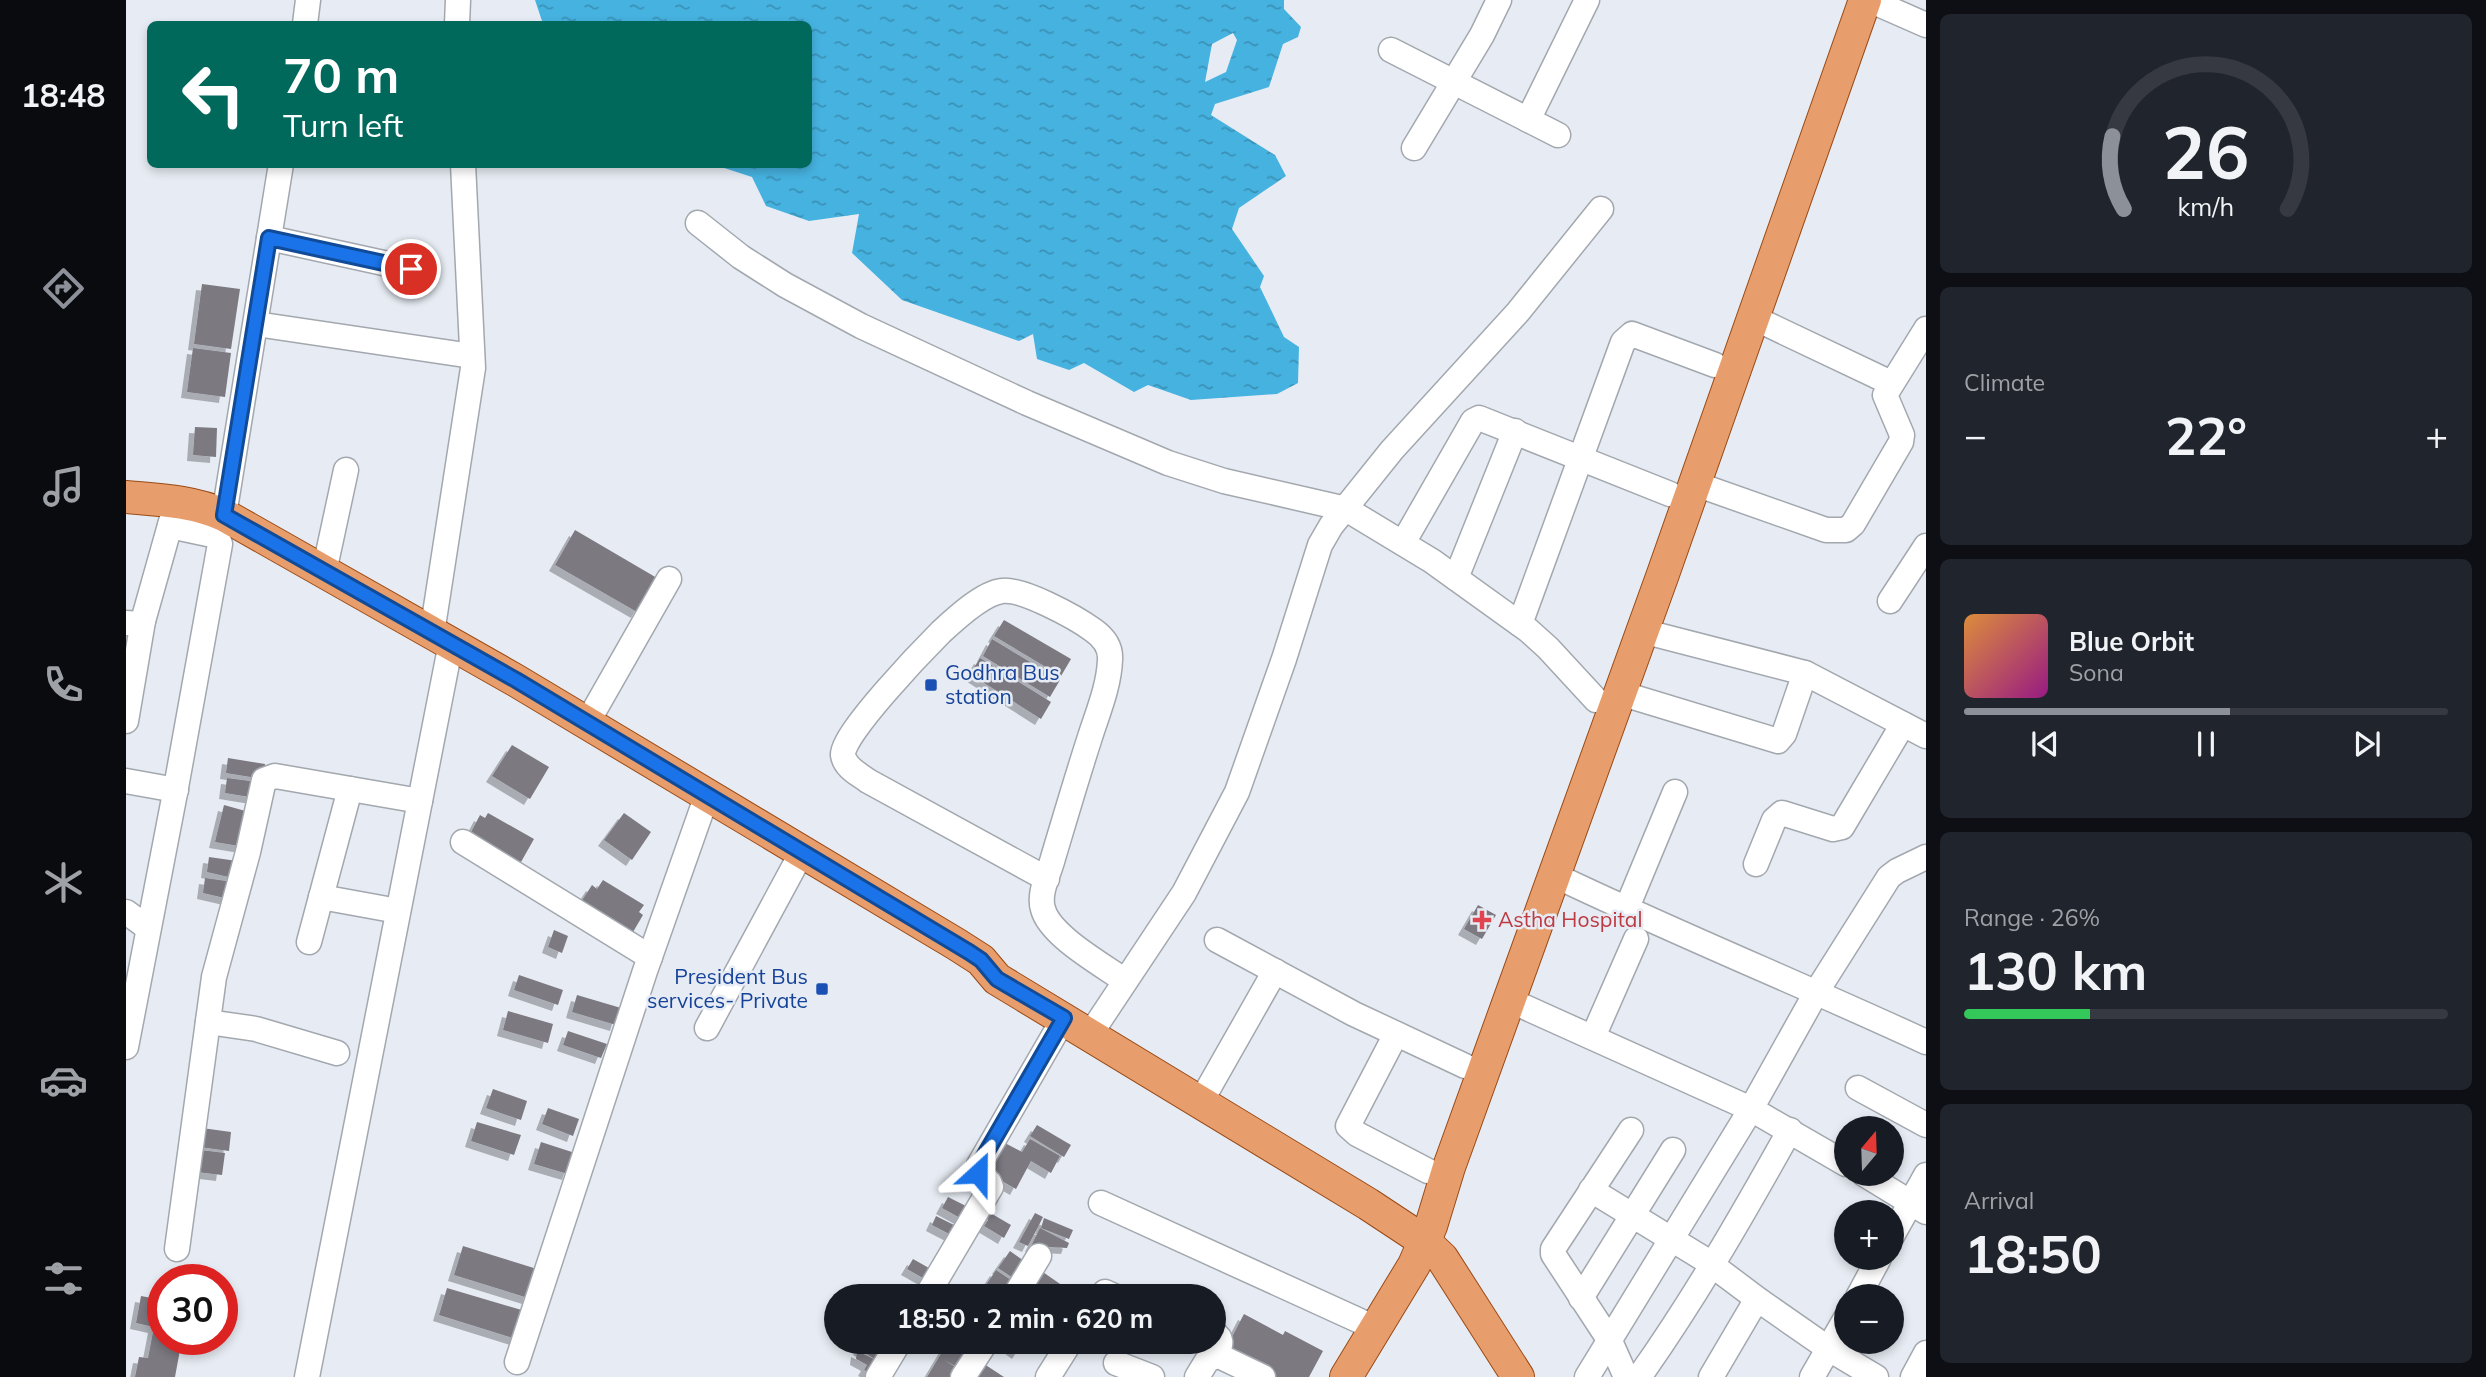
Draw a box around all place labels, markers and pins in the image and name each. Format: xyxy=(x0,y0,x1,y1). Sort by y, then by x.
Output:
pin xyxy=(381,239,441,299)
place label: Godhra Bus station xyxy=(945,659,1060,709)
marker: Godhra Bus station xyxy=(923,677,939,693)
place label: Astha Hospital xyxy=(1498,906,1642,932)
marker: Astha Hospital xyxy=(1472,910,1492,930)
place label: President Bus services- Private xyxy=(647,963,808,1013)
marker: President Bus services- Private xyxy=(814,981,830,997)

